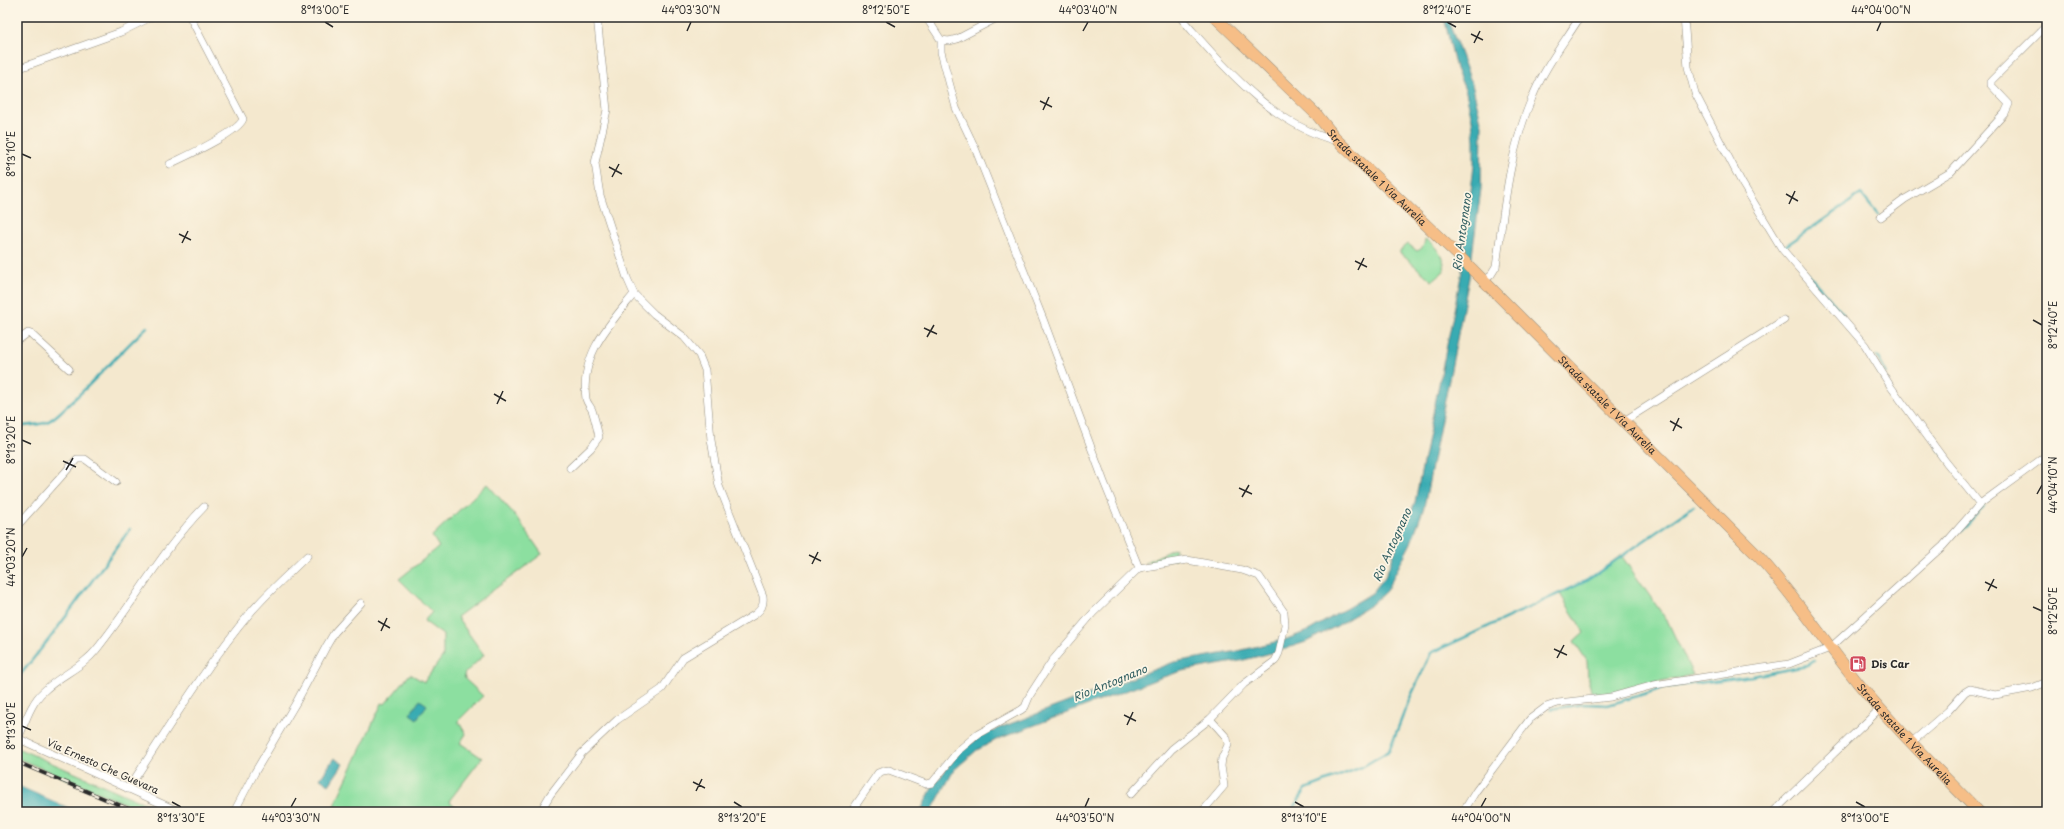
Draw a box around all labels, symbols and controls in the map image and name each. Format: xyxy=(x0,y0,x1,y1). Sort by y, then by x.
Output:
text: 8°13'00"E xyxy=(301,2,349,17)
text: 44°03'30"N xyxy=(662,2,721,17)
text: 8°12'50"E xyxy=(862,2,910,17)
text: 44°03'40"N xyxy=(1059,2,1118,17)
text: 8°12'40"E xyxy=(1423,2,1471,17)
text: 44°04'00"N xyxy=(1851,2,1911,17)
street label: Strada statale 1 Via Aurelia xyxy=(1324,125,1431,229)
text: 8°13'10"E xyxy=(3,131,18,177)
water label: Rio Antognano xyxy=(1448,191,1476,272)
text: 8°12'40"E xyxy=(2045,301,2060,349)
street label: Strada statale 1 Via Aurelia xyxy=(1555,352,1661,458)
text: 8°13'20"E xyxy=(3,416,18,464)
text: 44°04'10"N xyxy=(2045,456,2060,514)
water label: Rio Antognano xyxy=(1368,505,1416,584)
text: 44°03'20"N xyxy=(3,527,18,587)
text: 8°12'50"E xyxy=(2045,587,2060,635)
fuel station icon: Dis Car xyxy=(1848,654,1868,674)
place label: Dis Car xyxy=(1871,656,1910,671)
water label: Rio Antognano xyxy=(1070,660,1150,705)
street label: Strada statale 1 Via Aurelia xyxy=(1854,679,1957,788)
text: 8°13'30"E xyxy=(3,702,18,750)
street label: Via Ernesto Che Guevara xyxy=(45,734,162,797)
text: 8°13'30"E xyxy=(157,810,205,825)
text: 44°03'30"N xyxy=(262,810,321,825)
text: 8°13'20"E xyxy=(718,810,766,825)
text: 44°03'50"N xyxy=(1056,810,1114,825)
text: 8°13'10"E xyxy=(1281,810,1327,825)
text: 44°04'00"N xyxy=(1451,810,1511,825)
text: 8°13'00"E xyxy=(1841,810,1889,825)

